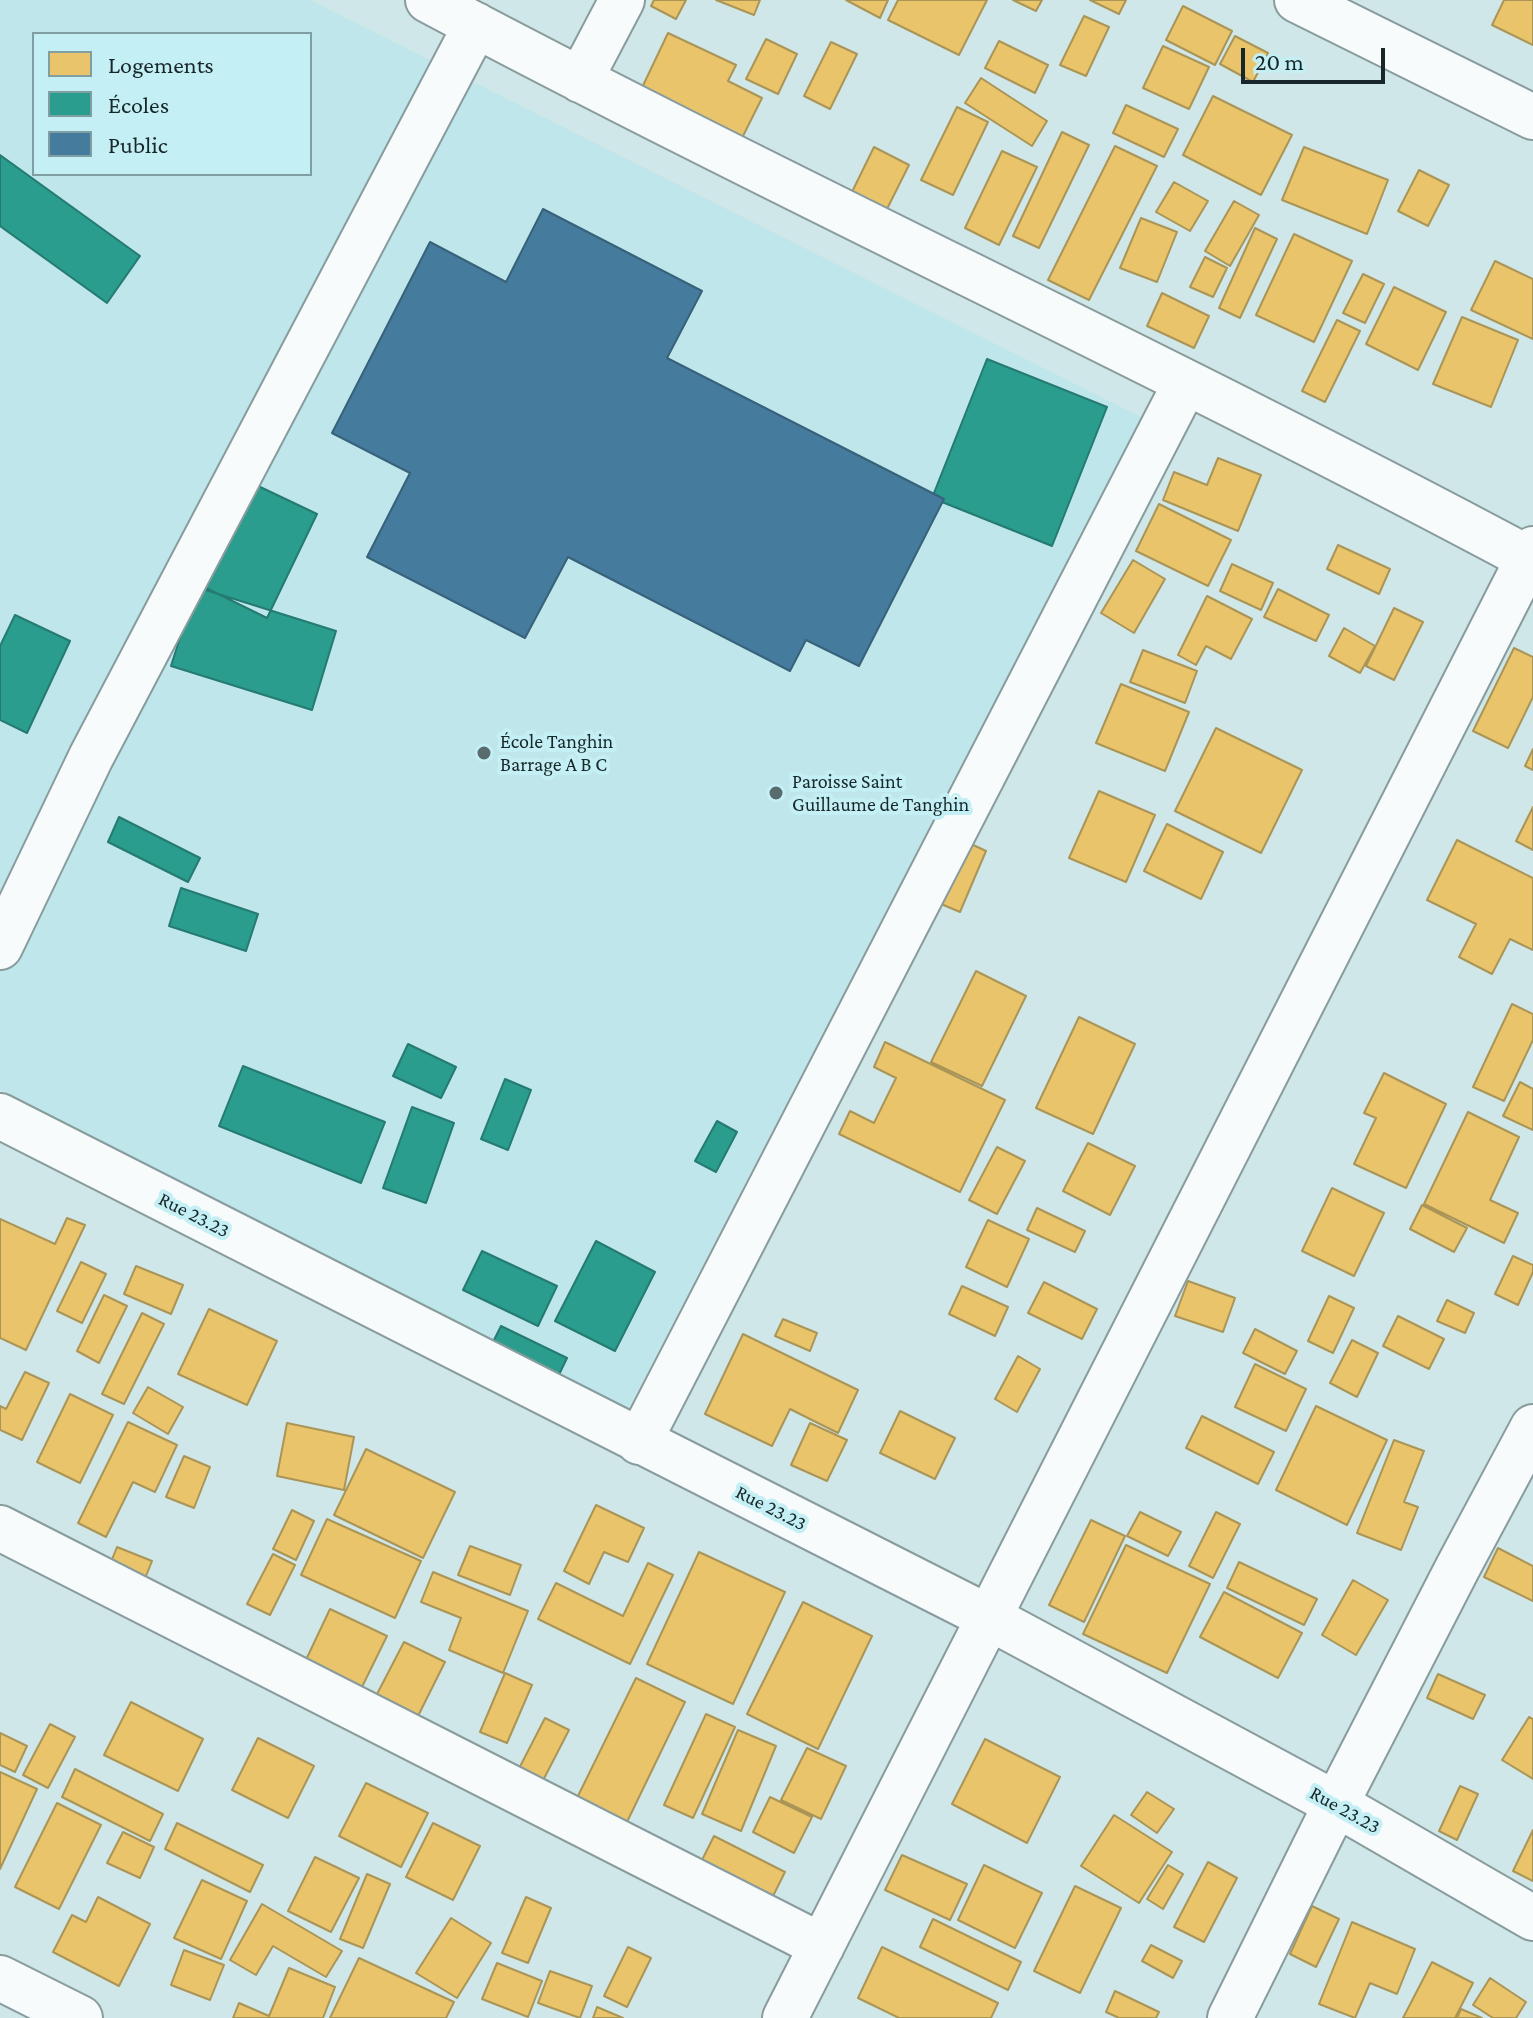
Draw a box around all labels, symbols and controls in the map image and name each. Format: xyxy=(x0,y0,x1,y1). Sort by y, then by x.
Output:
legend xyxy=(32,32,312,176)
scale bar xyxy=(1245,32,1389,82)
text: 20 m xyxy=(1255,48,1304,75)
text: Logements xyxy=(108,51,214,78)
text: Écoles xyxy=(108,91,169,118)
text: Public xyxy=(108,131,168,158)
place label: École Tanghin Barrage A B C xyxy=(500,730,613,777)
marker: École Tanghin Barrage A B C xyxy=(475,744,493,762)
place label: Paroisse Saint Guillaume de Tanghin xyxy=(792,770,969,817)
marker: Paroisse Saint Guillaume de Tanghin xyxy=(767,784,785,802)
street label: Rue 23.23 xyxy=(155,1187,233,1243)
street label: Rue 23.23 xyxy=(732,1480,810,1536)
street label: Rue 23.23 xyxy=(1306,1781,1384,1839)

